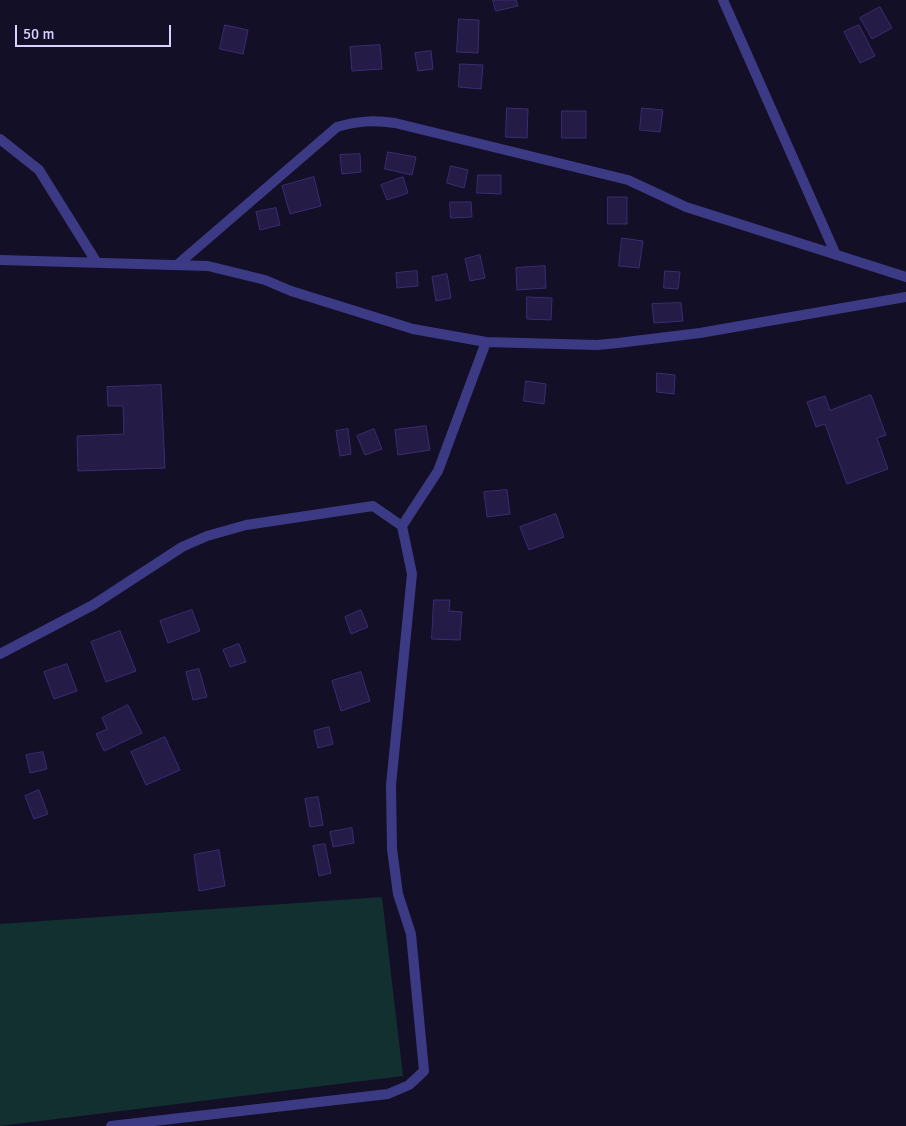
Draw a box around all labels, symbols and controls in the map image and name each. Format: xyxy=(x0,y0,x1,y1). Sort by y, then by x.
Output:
scale bar xyxy=(18,15,174,47)
text: 50 m xyxy=(23,25,54,43)

